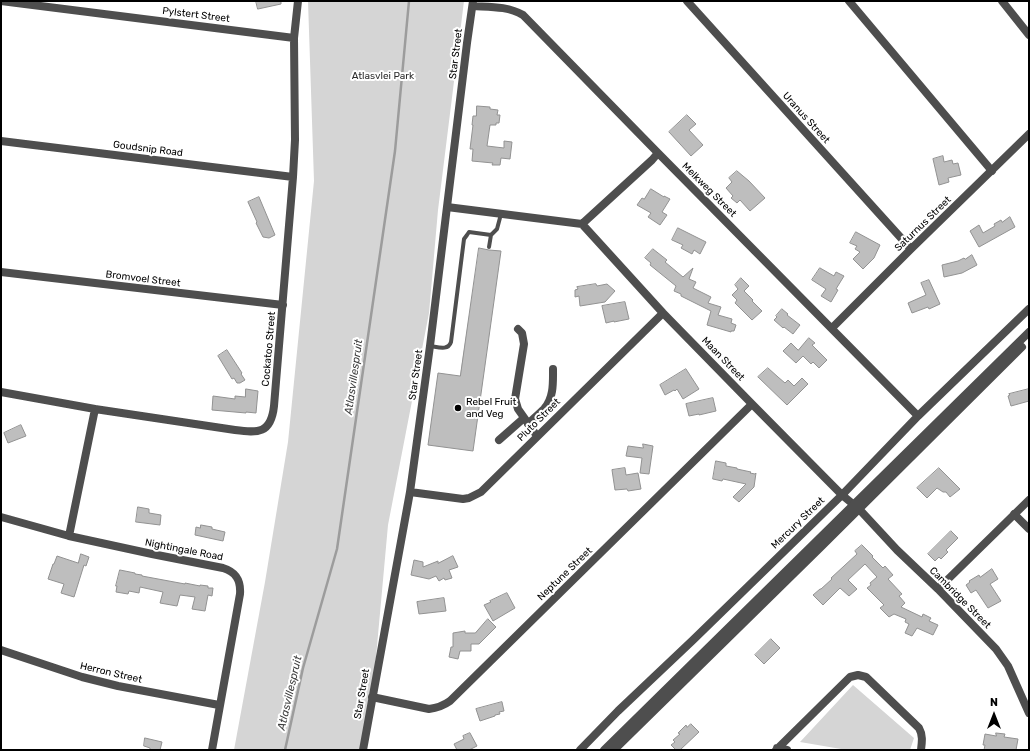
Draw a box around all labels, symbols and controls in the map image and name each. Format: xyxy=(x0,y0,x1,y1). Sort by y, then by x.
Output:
street label: Pylstert Street xyxy=(162,5,230,25)
street label: Star Street xyxy=(447,28,465,80)
park label: Atlasvlei Park xyxy=(352,70,414,82)
street label: Uranus Street xyxy=(780,90,832,146)
street label: Goudsnip Road xyxy=(112,139,184,159)
street label: Melkweg Street xyxy=(679,160,739,220)
street label: Saturnus Street xyxy=(892,194,954,254)
street label: Bromvoel Street xyxy=(105,268,181,290)
street label: Cockatoo Street xyxy=(260,311,278,387)
street label: Maan Street xyxy=(699,335,747,383)
water label: Atlasvillespruit xyxy=(342,338,366,416)
street label: Star Street xyxy=(407,349,425,401)
place label: Rebel Fruit and Veg xyxy=(466,396,516,420)
street label: Pluto Street xyxy=(515,396,563,444)
marker: Rebel Fruit and Veg xyxy=(453,403,463,413)
street label: Mercury Street xyxy=(769,495,827,551)
street label: Nightingale Road xyxy=(144,537,224,563)
street label: Neptune Street xyxy=(535,545,595,603)
street label: Cambridge Street xyxy=(927,565,993,631)
water label: Atlasvillespruit xyxy=(275,655,305,731)
street label: Herron Street xyxy=(79,660,143,686)
street label: Star Street xyxy=(352,668,372,720)
north arrow xyxy=(974,695,1014,735)
text: N xyxy=(990,696,998,709)

